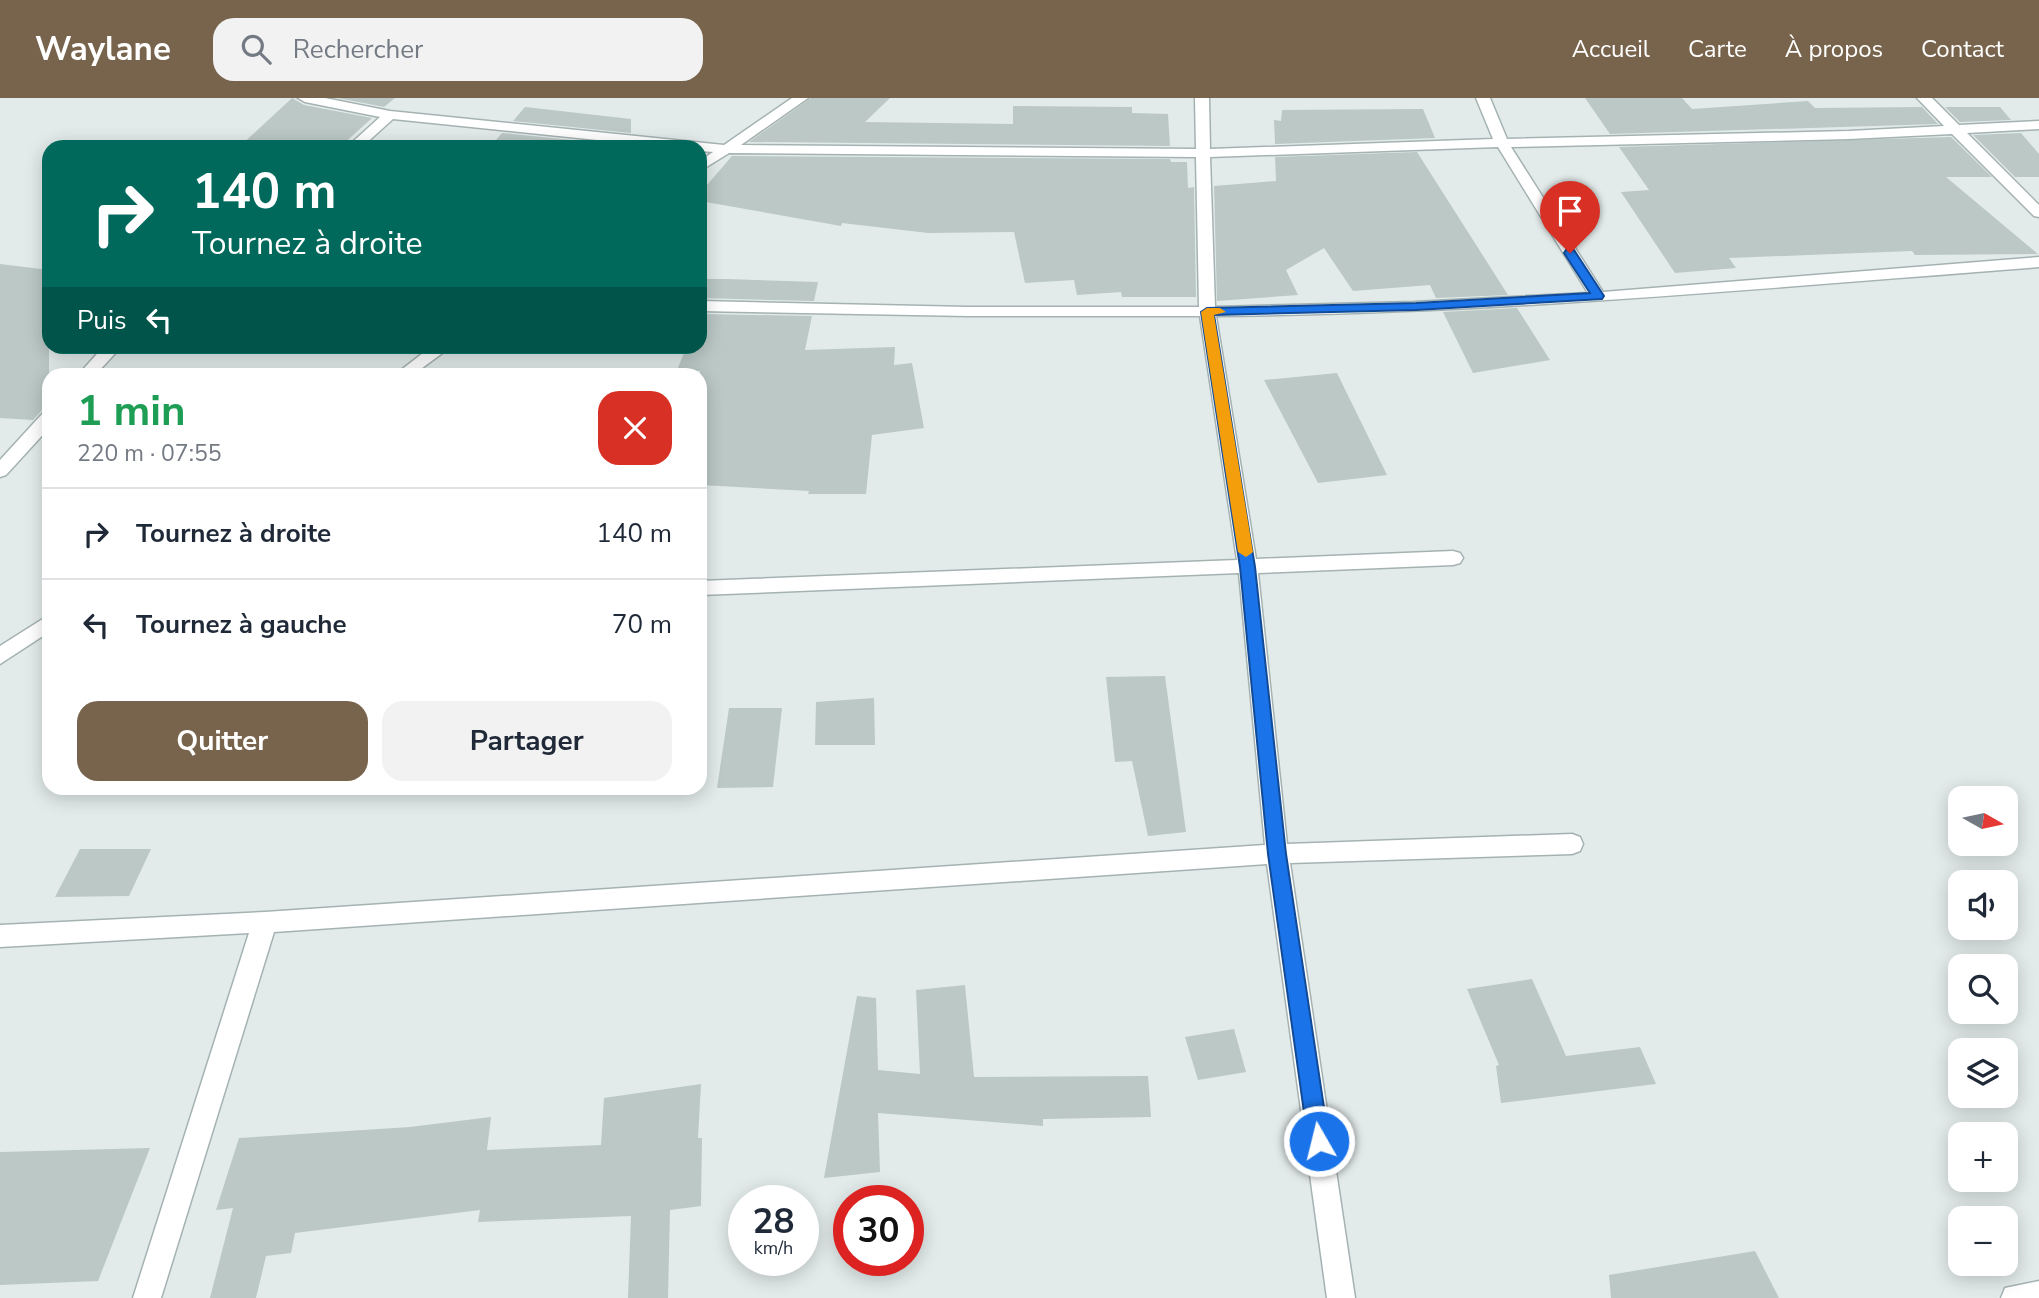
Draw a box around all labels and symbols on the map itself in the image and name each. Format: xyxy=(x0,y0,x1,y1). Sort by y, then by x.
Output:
pin xyxy=(1540,181,1600,253)
north arrow xyxy=(1948,786,2018,856)
position arrow xyxy=(1282,1104,1356,1178)
speed limit sign: 30 xyxy=(833,1185,924,1276)

